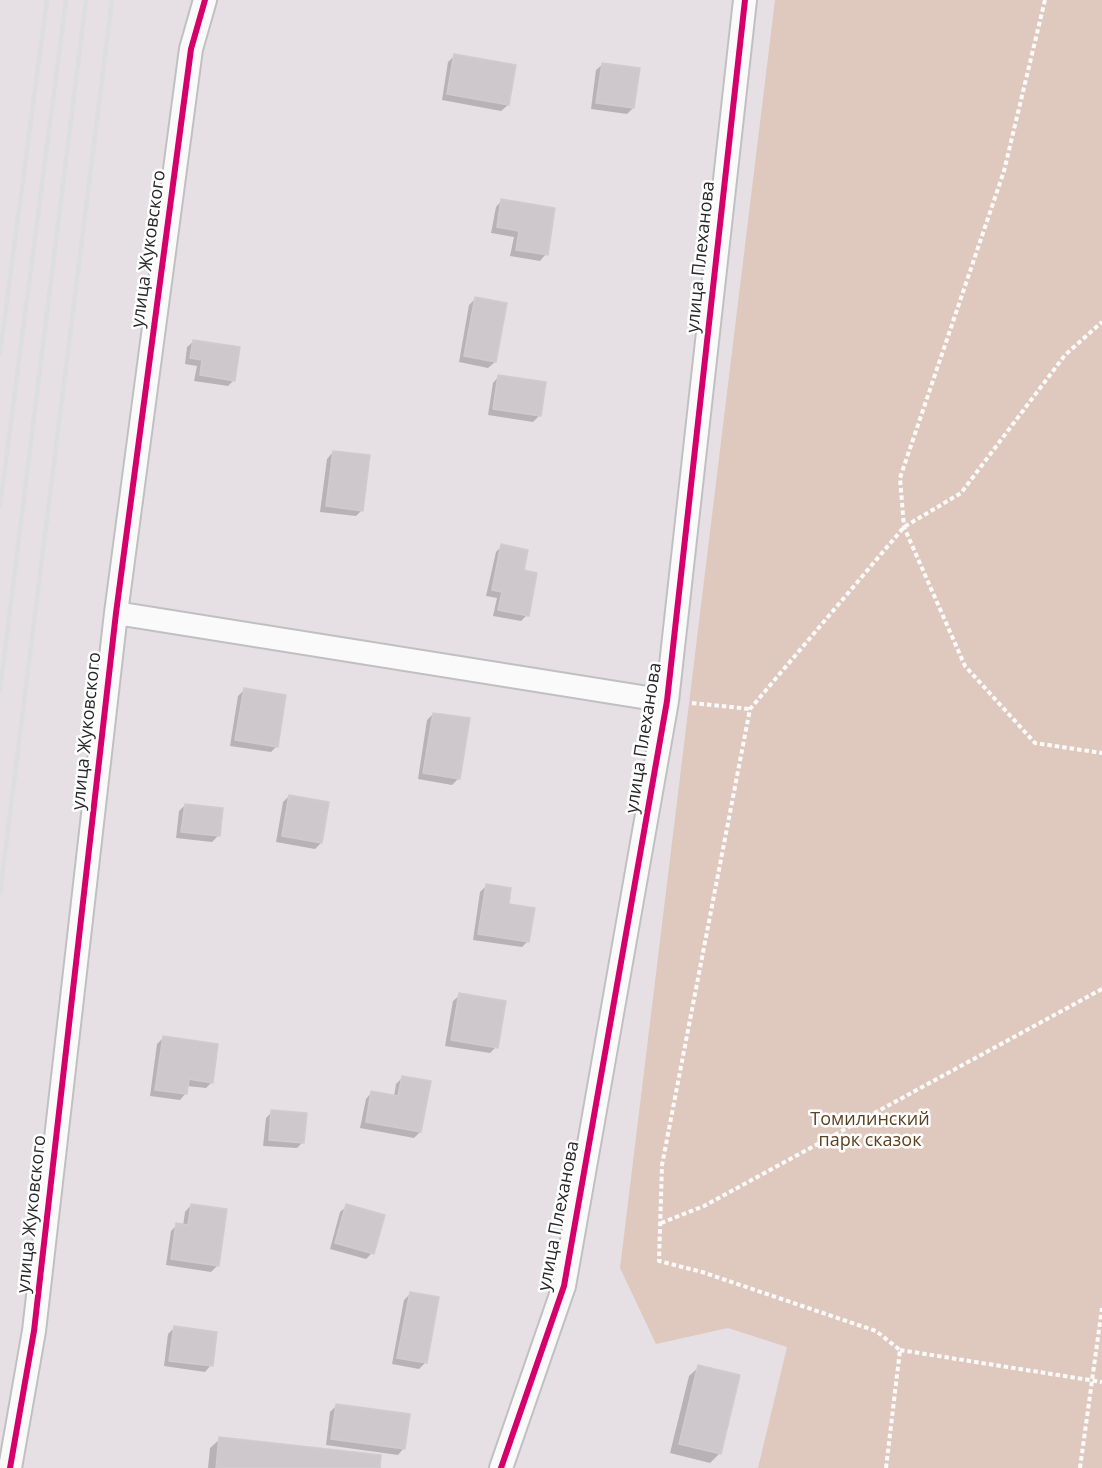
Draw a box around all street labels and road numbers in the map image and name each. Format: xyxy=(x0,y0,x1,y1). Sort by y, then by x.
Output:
street label: улица Жуковского xyxy=(127,169,171,329)
street label: улица Плеханова xyxy=(682,180,720,334)
street label: улица Жуковского xyxy=(68,651,106,811)
street label: улица Плеханова xyxy=(621,661,667,815)
street label: улица Жуковского xyxy=(13,1134,51,1294)
street label: улица Плеханова xyxy=(534,1139,584,1293)

